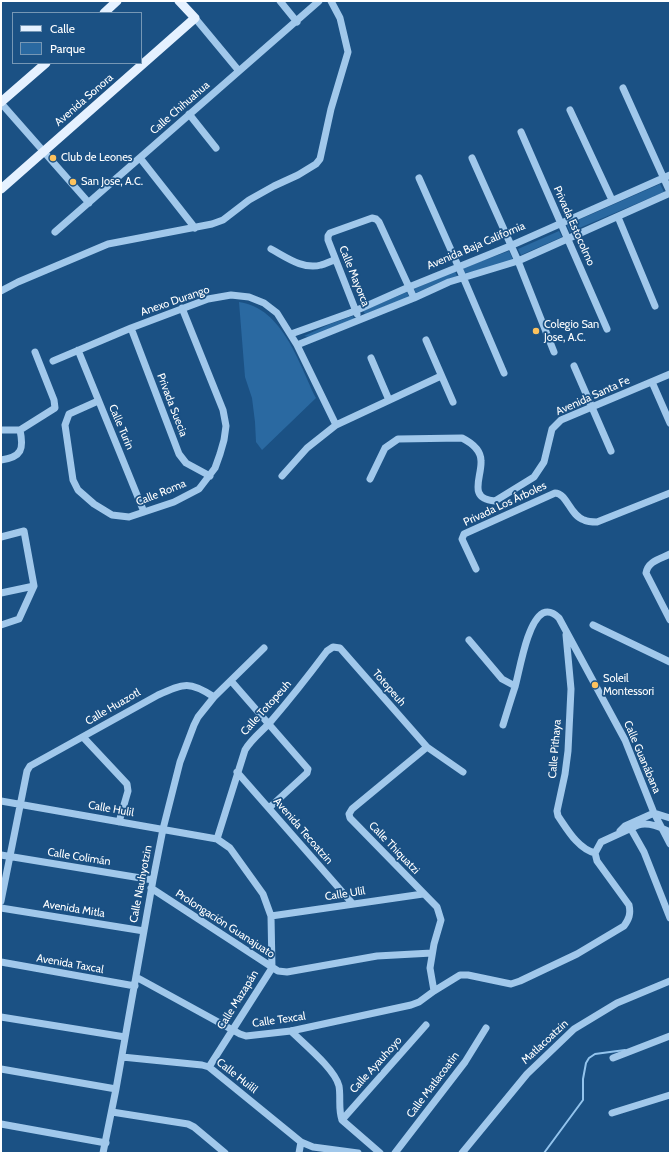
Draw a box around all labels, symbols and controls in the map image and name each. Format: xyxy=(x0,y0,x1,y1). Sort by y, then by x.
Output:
legend xyxy=(12,12,142,64)
text: Calle xyxy=(50,21,75,36)
text: Parque xyxy=(50,41,85,56)
street label: Avenida Sonora xyxy=(52,71,116,129)
street label: Calle Chihuahua xyxy=(148,79,212,137)
place label: Club de Leones xyxy=(61,151,132,165)
marker: Club de Leones xyxy=(48,153,58,163)
place label: San Jose, A.C. xyxy=(81,175,143,189)
marker: San Jose, A.C. xyxy=(68,177,78,187)
street label: Privada Estocolmo xyxy=(550,184,598,268)
street label: Avenida Baja California xyxy=(425,219,527,273)
street label: Calle Mayorca xyxy=(336,244,372,308)
street label: Anexo Durango xyxy=(139,283,211,319)
place label: Colegio San Jose, A.C. xyxy=(544,318,599,344)
marker: Colegio San Jose, A.C. xyxy=(531,326,541,336)
street label: Privada Suecia xyxy=(154,371,190,439)
street label: Avenida Santa Fe xyxy=(554,374,632,418)
street label: Calle Turin xyxy=(106,402,136,452)
street label: Calle Roma xyxy=(134,477,188,509)
street label: Privada Los Árboles xyxy=(461,479,549,529)
street label: Totopeuh xyxy=(370,667,408,709)
place label: Soleil Montessori xyxy=(603,672,654,698)
street label: Calle Totopeuh xyxy=(238,678,294,738)
marker: Soleil Montessori xyxy=(590,680,600,690)
street label: Calle Huazotl xyxy=(83,686,143,728)
street label: Calle Pithaya xyxy=(546,719,564,779)
street label: Calle Guanábana xyxy=(621,719,663,795)
street label: Avenida Tecoatzin xyxy=(271,795,335,867)
street label: Calle Hulil xyxy=(87,798,135,820)
street label: Calle Thiquatzi xyxy=(366,819,422,877)
street label: Calle Nauhyotzin xyxy=(127,844,155,924)
street label: Calle Colimán xyxy=(46,845,112,869)
street label: Calle Ulil xyxy=(324,884,366,904)
street label: Prolongación Guanajuato xyxy=(173,887,277,961)
street label: Avenida Mitla xyxy=(42,898,106,920)
street label: Avenida Taxcal xyxy=(35,952,105,976)
street label: Calle Mazapán xyxy=(215,968,261,1032)
street label: Calle Texcal xyxy=(251,1010,307,1030)
street label: Matlacoatzin xyxy=(519,1017,571,1067)
street label: Calle Ayauhoyo xyxy=(347,1034,405,1096)
street label: Calle Matlacoatin xyxy=(404,1049,462,1121)
street label: Calle Huilil xyxy=(214,1056,260,1096)

